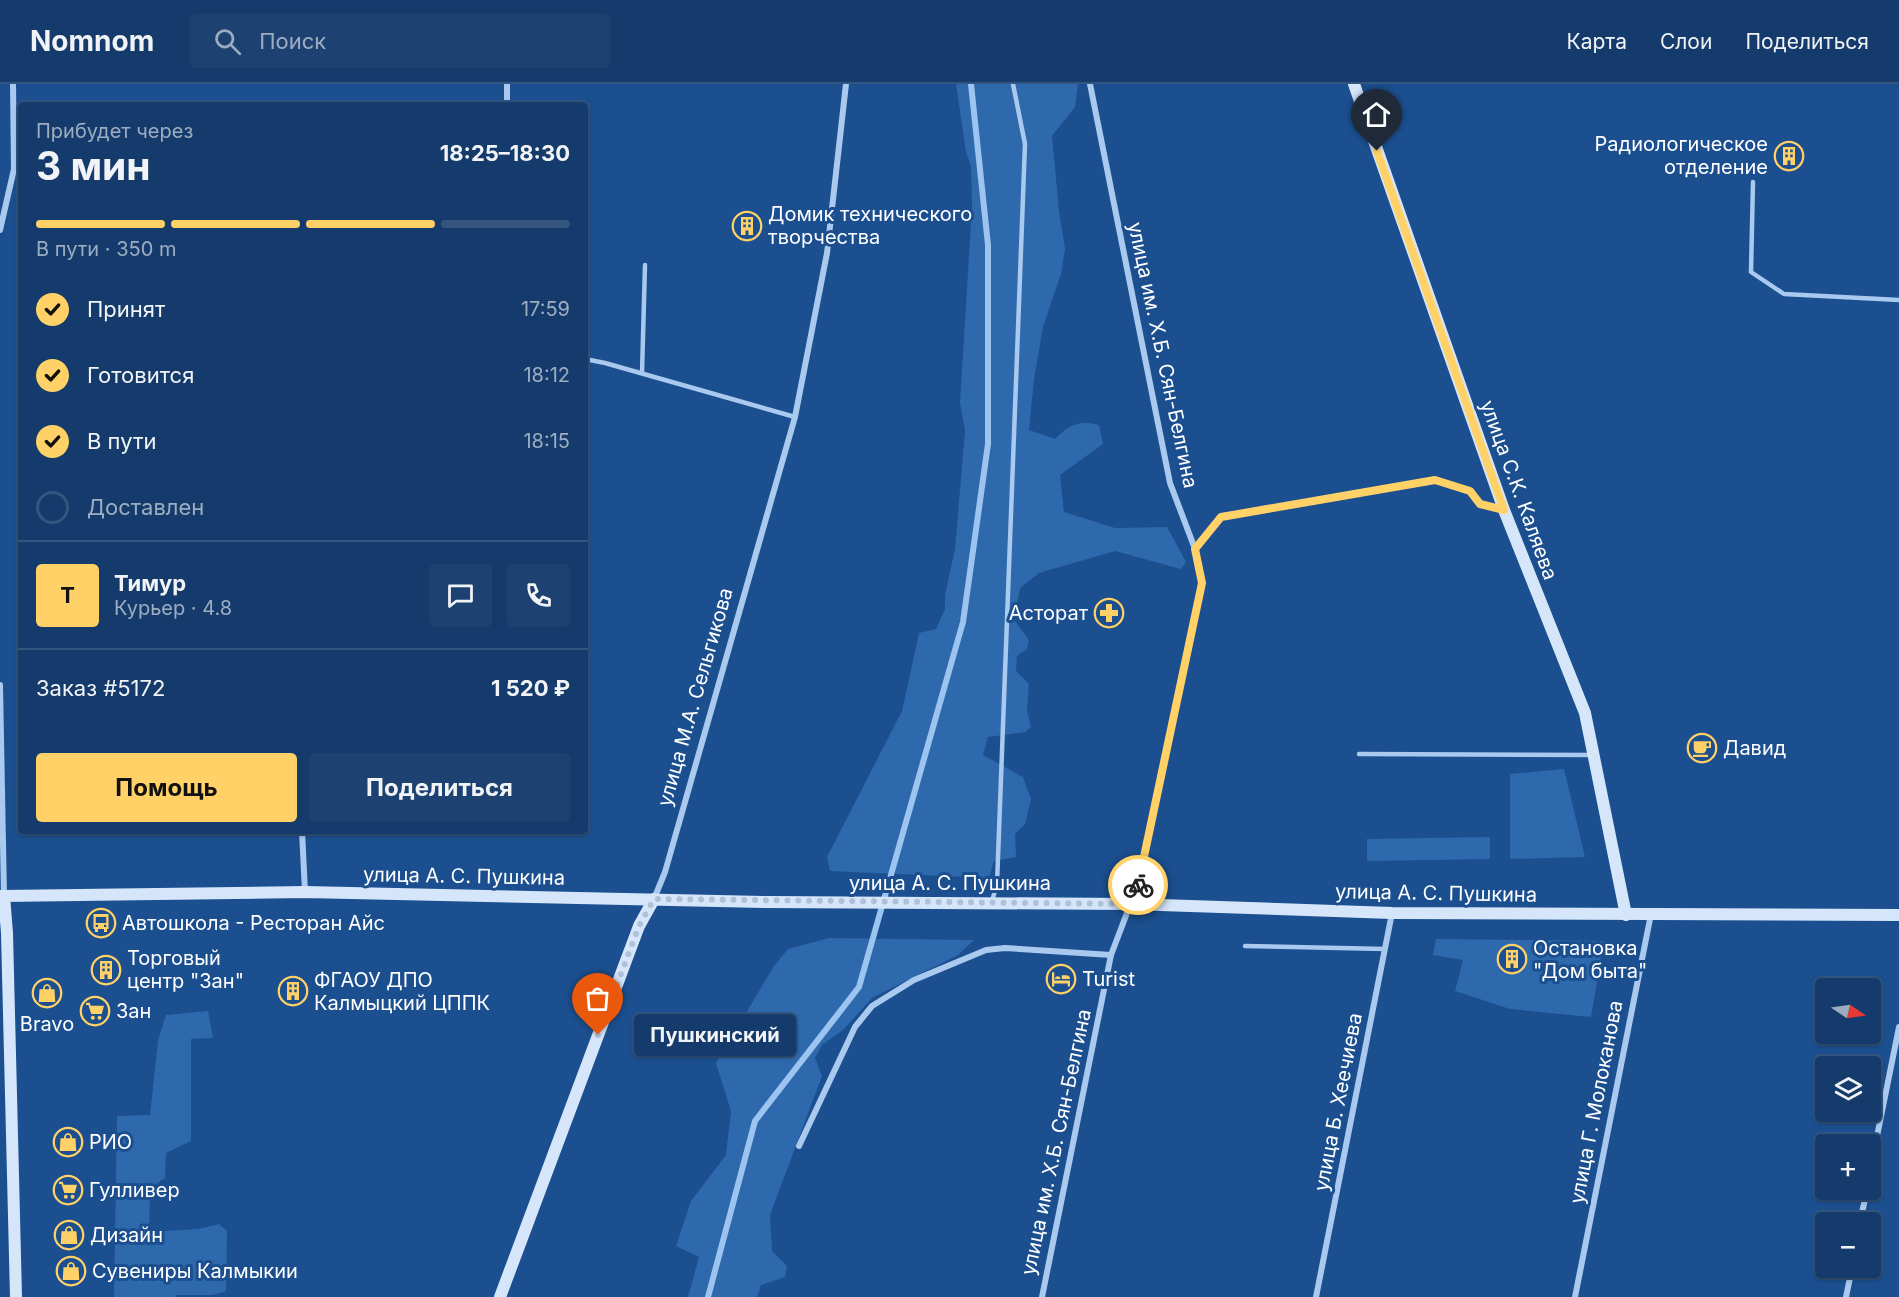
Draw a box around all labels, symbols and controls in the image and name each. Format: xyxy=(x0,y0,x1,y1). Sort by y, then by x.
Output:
search box xyxy=(190,14,610,68)
text: Nomnom xyxy=(30,24,154,58)
icon: search xyxy=(211,25,244,58)
text: Поиск xyxy=(259,28,326,54)
text: Карта xyxy=(1567,29,1627,54)
text: Слои xyxy=(1660,29,1712,54)
text: Поделиться xyxy=(1745,29,1869,54)
pin xyxy=(1351,89,1402,151)
icon: home xyxy=(1360,98,1393,131)
text: Прибудет через xyxy=(36,119,193,143)
place label: Радиологическое отделение xyxy=(1595,132,1768,179)
text: 18:25–18:30 xyxy=(440,140,570,166)
building icon: Радиологическое отделение xyxy=(1773,140,1805,172)
text: 3 мин xyxy=(36,142,151,189)
place label: Домик технического творчества xyxy=(768,202,972,249)
building icon: Домик технического творчества xyxy=(731,210,763,242)
street label: улица им. Х.Б. Сян-Белгина xyxy=(1123,220,1203,490)
text: В пути · 350 m xyxy=(36,237,176,261)
icon: check xyxy=(36,293,69,326)
text: Принят xyxy=(87,296,165,322)
text: 17:59 xyxy=(521,297,570,321)
icon: check xyxy=(36,359,69,392)
text: Готовится xyxy=(87,362,194,388)
text: 18:12 xyxy=(523,363,570,387)
street label: улица С.К. Каляева xyxy=(1475,397,1563,583)
icon: check xyxy=(36,425,69,458)
text: В пути xyxy=(87,428,156,454)
text: 18:15 xyxy=(523,429,570,453)
text: Доставлен xyxy=(87,494,204,520)
button: chat xyxy=(429,564,492,627)
button: phone xyxy=(507,564,570,627)
text: Тимур xyxy=(114,570,186,596)
text: Т xyxy=(60,582,75,608)
street label: улица М.А. Сельгикова xyxy=(652,585,738,809)
text: Курьер · 4.8 xyxy=(114,596,232,620)
pharmacy icon: Асторат xyxy=(1093,597,1125,629)
place label: Асторат xyxy=(1009,601,1089,625)
text: Заказ #5172 xyxy=(36,675,165,701)
text: 1 520 ₽ xyxy=(491,675,570,701)
cafe icon: Давид xyxy=(1686,732,1718,764)
place label: Давид xyxy=(1723,736,1786,760)
button: Помощь xyxy=(36,753,297,822)
button: Поделиться xyxy=(309,753,570,822)
courier xyxy=(1108,855,1168,915)
street label: улица А. С. Пушкина xyxy=(363,862,565,890)
icon: bike xyxy=(1122,869,1155,902)
street label: улица А. С. Пушкина xyxy=(849,871,1051,895)
street label: улица А. С. Пушкина xyxy=(1335,879,1537,907)
bus stop icon: Автошкола - Ресторан Айс xyxy=(85,907,117,939)
place label: Автошкола - Ресторан Айс xyxy=(122,911,385,935)
place label: Остановка "Дом быта" xyxy=(1533,936,1647,983)
building icon: Остановка "Дом быта" xyxy=(1496,943,1528,975)
place label: Торговый центр "Зан" xyxy=(127,946,244,993)
building icon: Торговый центр "Зан" xyxy=(90,954,122,986)
hotel icon: Turist xyxy=(1045,963,1077,995)
place label: Turist xyxy=(1082,967,1136,991)
place label: ФГАОУ ДПО Калмыцкий ЦППК xyxy=(314,968,490,1015)
pin xyxy=(572,973,623,1035)
building icon: ФГАОУ ДПО Калмыцкий ЦППК xyxy=(277,975,309,1007)
shop icon: Bravo xyxy=(31,977,63,1009)
north arrow xyxy=(1815,978,1881,1044)
map controls xyxy=(1815,978,1881,1278)
icon: bag xyxy=(581,982,614,1015)
supermarket icon: Зан xyxy=(79,995,111,1027)
street label: улица Г. Молоканова xyxy=(1564,998,1628,1206)
place label: Зан xyxy=(116,999,151,1023)
street label: улица им. Х.Б. Сян-Белгина xyxy=(1016,1007,1096,1277)
street label: улица Б. Хеечиева xyxy=(1309,1011,1367,1193)
place label: Bravo xyxy=(20,1012,74,1036)
callout: Пушкинский xyxy=(634,1014,796,1056)
text: Пушкинский xyxy=(650,1023,780,1047)
button: layers xyxy=(1815,1056,1881,1122)
shop icon: РИО xyxy=(52,1126,84,1158)
place label: РИО xyxy=(89,1130,132,1154)
button: + xyxy=(1815,1134,1881,1200)
supermarket icon: Гулливер xyxy=(52,1174,84,1206)
place label: Гулливер xyxy=(89,1178,180,1202)
button: − xyxy=(1815,1212,1881,1278)
shop icon: Дизайн xyxy=(53,1219,85,1251)
place label: Дизайн xyxy=(90,1223,163,1247)
shop icon: Сувениры Калмыкии xyxy=(55,1255,87,1287)
place label: Сувениры Калмыкии xyxy=(92,1259,298,1283)

